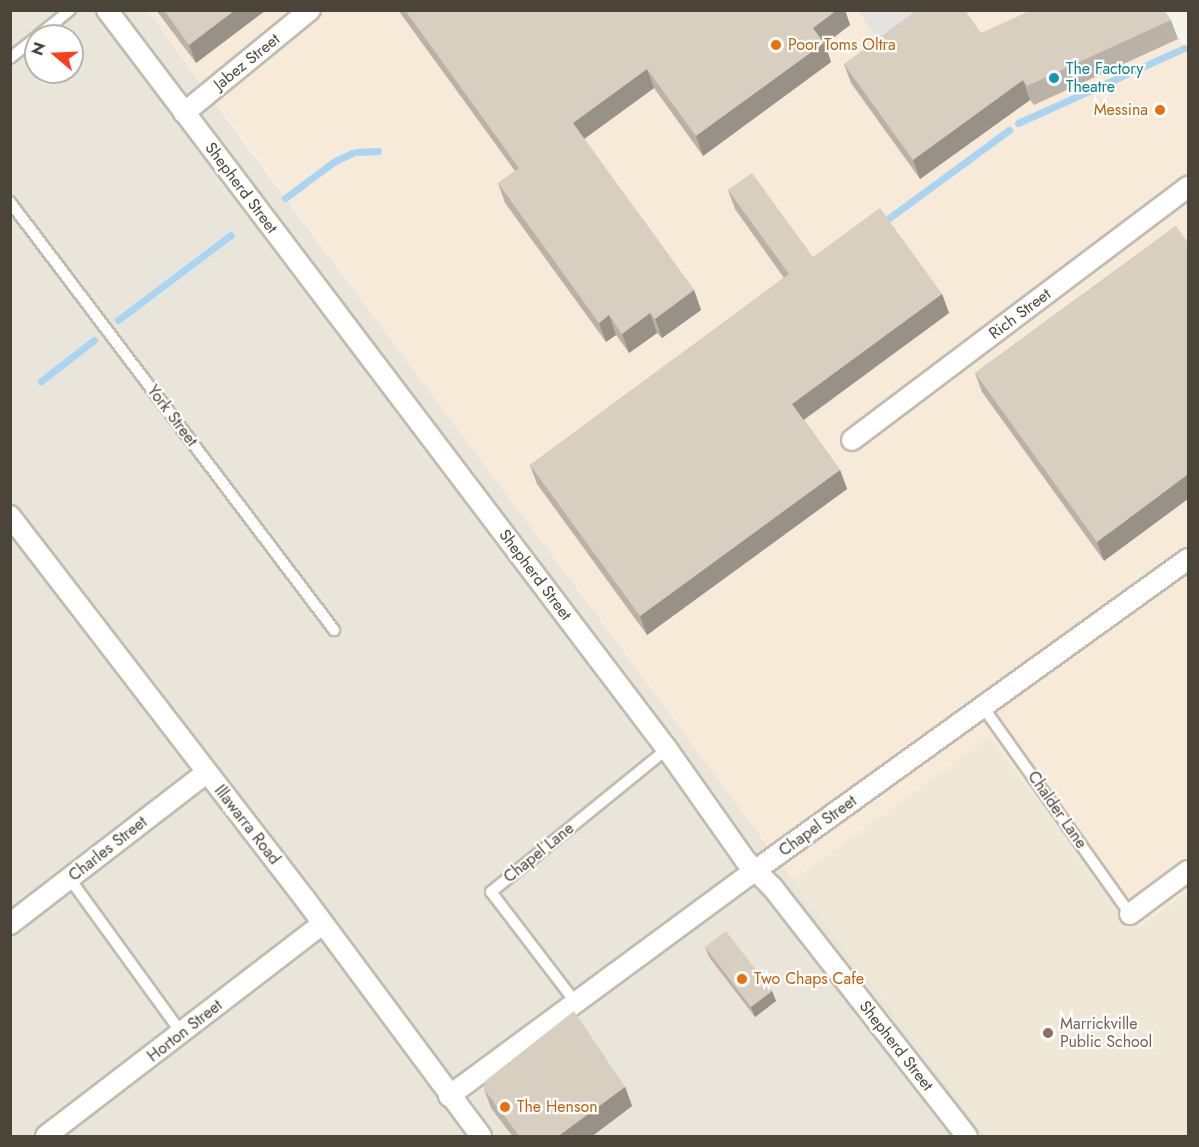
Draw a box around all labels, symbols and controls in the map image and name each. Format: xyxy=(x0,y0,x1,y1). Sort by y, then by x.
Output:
north arrow xyxy=(24,24,84,84)
street label: Jabez Street xyxy=(210,30,284,94)
place label: Poor Toms Oltra xyxy=(788,35,896,55)
marker: Poor Toms Oltra xyxy=(769,38,783,52)
text: N xyxy=(25,39,51,58)
place label: The Factory Theatre xyxy=(1066,59,1143,97)
marker: The Factory Theatre xyxy=(1047,71,1061,85)
place label: Messina xyxy=(1094,100,1148,120)
marker: Messina xyxy=(1153,103,1167,117)
street label: Shepherd Street xyxy=(201,139,281,237)
street label: Rich Street xyxy=(985,285,1055,343)
street label: York Street xyxy=(143,382,201,450)
street label: Shepherd Street xyxy=(495,526,575,624)
street label: Chalder Lane xyxy=(1023,768,1091,852)
street label: Illawarra Road xyxy=(210,781,284,869)
street label: Chapel Street xyxy=(776,791,860,861)
street label: Charles Street xyxy=(65,813,151,885)
street label: Chapel Lane xyxy=(500,819,578,887)
place label: Two Chaps Cafe xyxy=(754,969,864,989)
marker: Two Chaps Cafe xyxy=(735,972,749,986)
street label: Horton Street xyxy=(144,996,226,1066)
street label: Shepherd Street xyxy=(855,997,937,1095)
place label: Marrickville Public School xyxy=(1060,1014,1152,1052)
marker: Marrickville Public School xyxy=(1041,1026,1055,1040)
place label: The Henson xyxy=(517,1097,598,1117)
marker: The Henson xyxy=(498,1100,512,1114)

